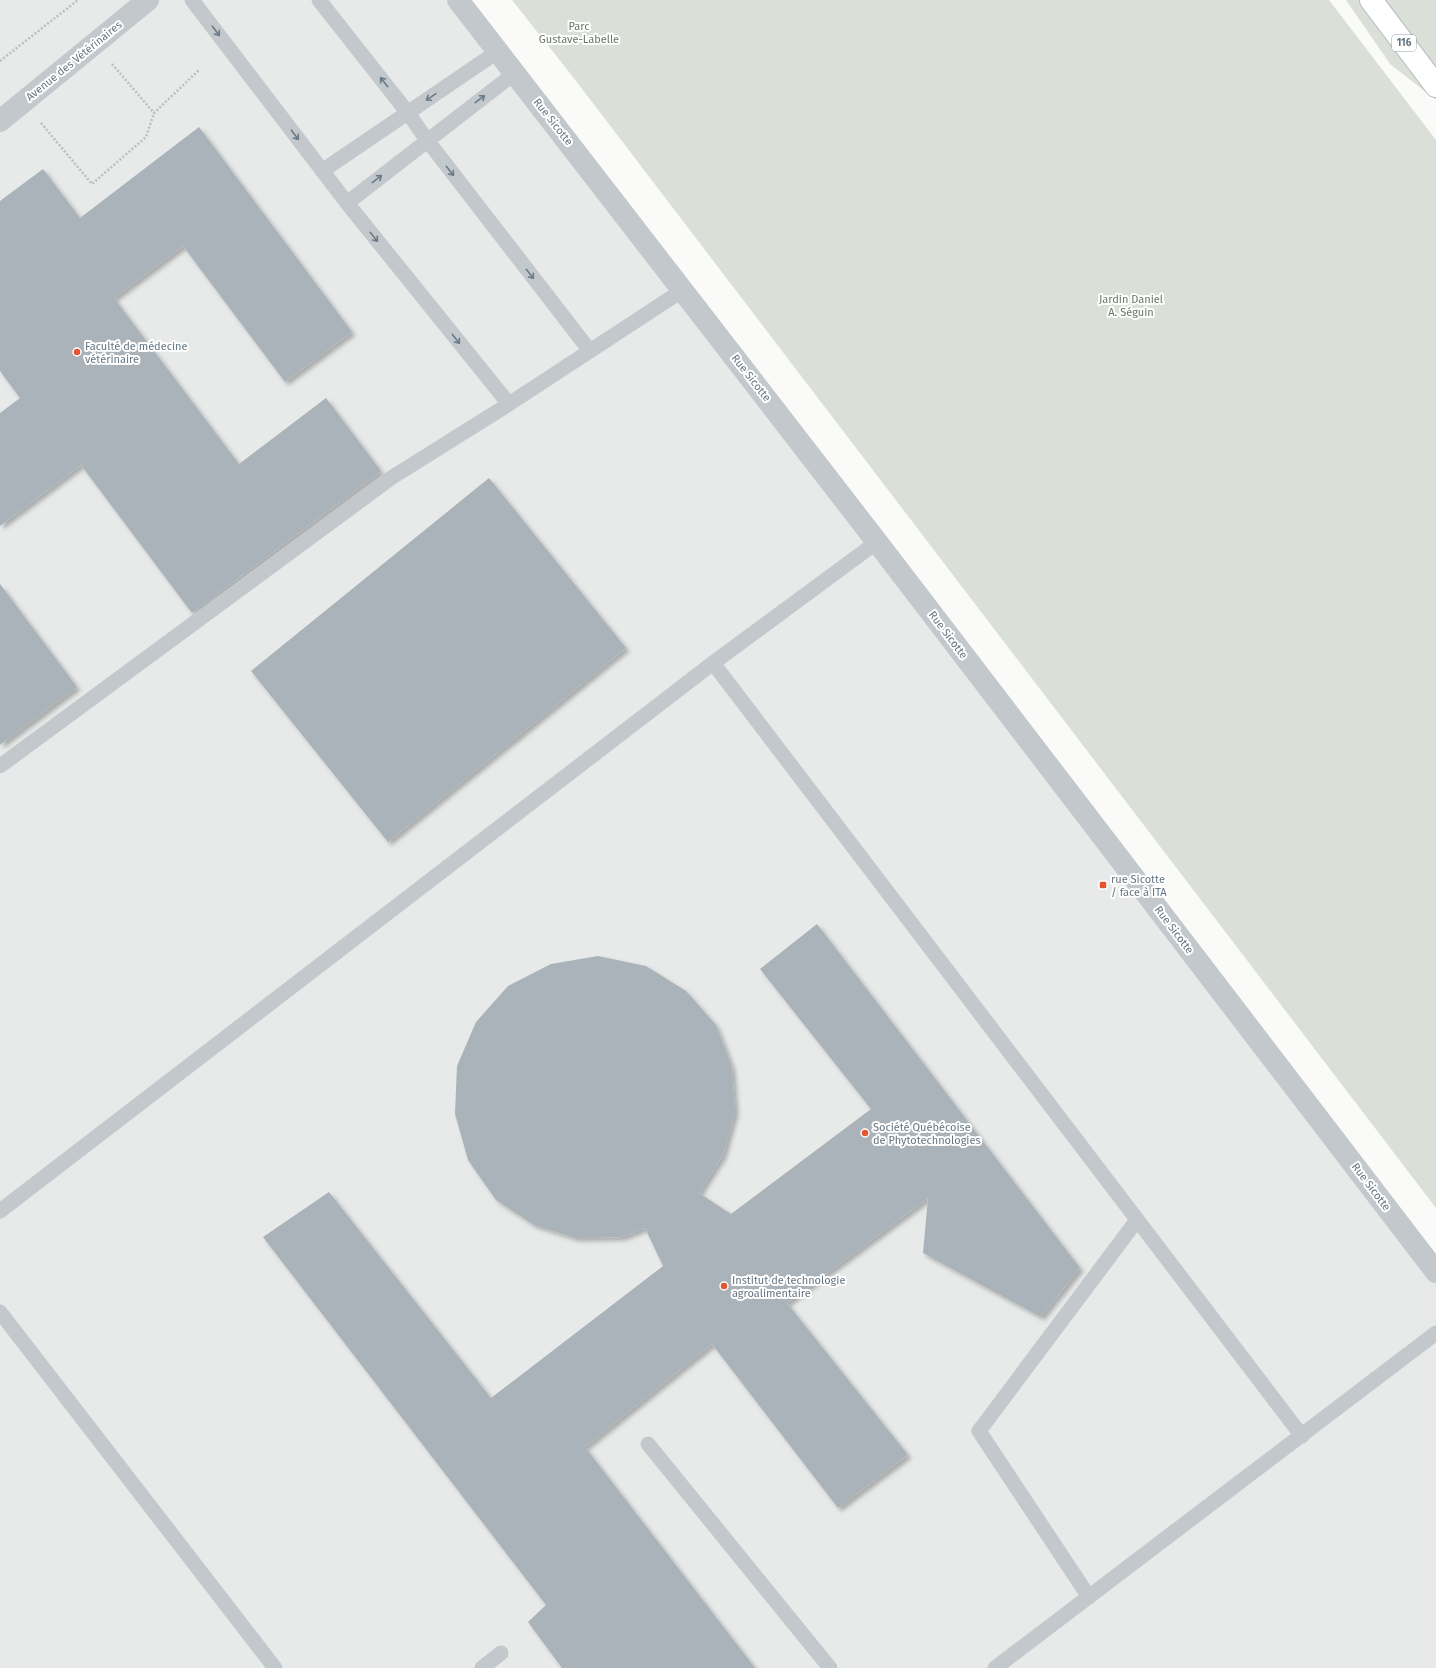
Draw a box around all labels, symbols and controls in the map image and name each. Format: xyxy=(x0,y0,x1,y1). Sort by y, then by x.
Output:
street label: Avenue des Vétérinaires xyxy=(23,18,125,104)
park label: Parc Gustave-Labelle xyxy=(539,20,619,46)
one-way arrow xyxy=(212,25,220,36)
road number: 116 xyxy=(1392,35,1416,51)
one-way arrow xyxy=(379,77,388,88)
one-way arrow xyxy=(425,93,436,101)
one-way arrow xyxy=(474,95,485,104)
street label: Rue Sicotte xyxy=(531,96,575,148)
one-way arrow xyxy=(290,129,299,140)
one-way arrow xyxy=(446,165,455,176)
one-way arrow xyxy=(372,175,383,183)
one-way arrow xyxy=(370,232,379,243)
one-way arrow xyxy=(526,268,534,279)
park label: Jardin Daniel A. Séguin xyxy=(1099,293,1163,319)
one-way arrow xyxy=(452,333,460,344)
place label: Faculté de médecine vétérinaire xyxy=(85,340,188,366)
marker: Faculté de médecine vétérinaire xyxy=(72,347,82,357)
street label: Rue Sicotte xyxy=(729,352,773,404)
street label: Rue Sicotte xyxy=(926,609,970,661)
place label: rue Sicotte / face à ITA xyxy=(1111,873,1167,899)
marker: rue Sicotte / face à ITA xyxy=(1098,880,1108,890)
street label: Rue Sicotte xyxy=(1152,904,1196,956)
place label: Société Québécoise de Phytotechnologies xyxy=(873,1121,981,1147)
marker: Société Québécoise de Phytotechnologies xyxy=(860,1128,870,1138)
street label: Rue Sicotte xyxy=(1349,1161,1393,1213)
place label: Institut de technologie agroalimentaire xyxy=(732,1274,845,1300)
marker: Institut de technologie agroalimentaire xyxy=(719,1281,729,1291)

